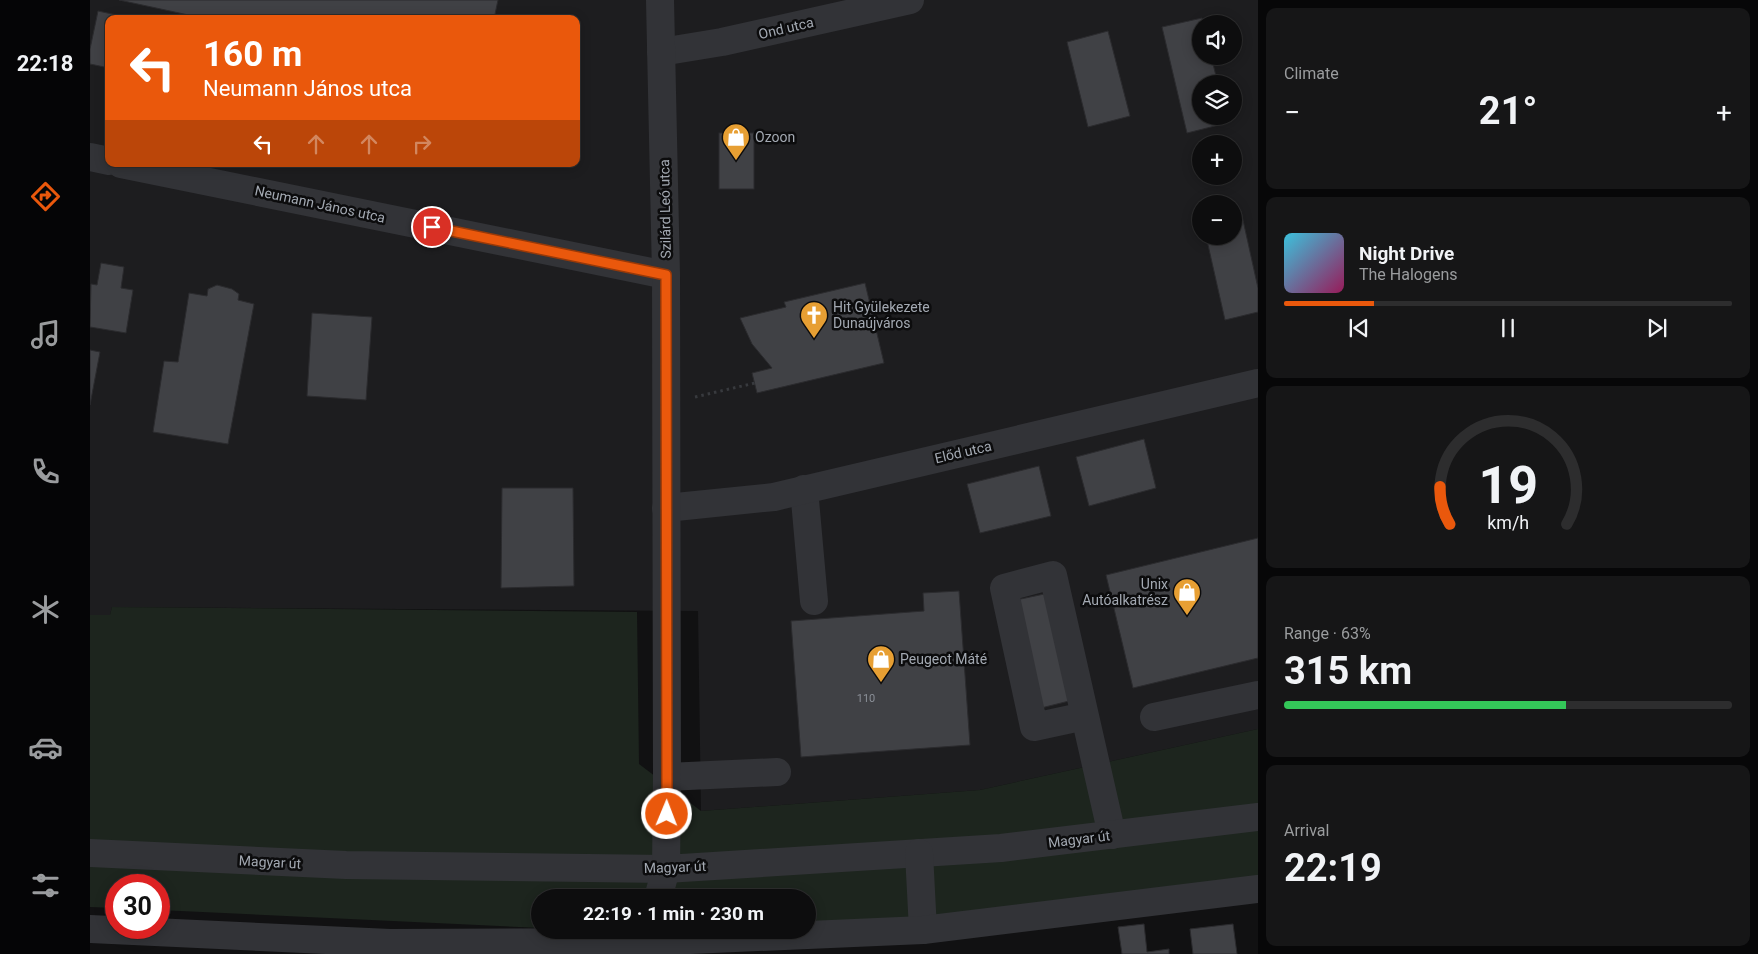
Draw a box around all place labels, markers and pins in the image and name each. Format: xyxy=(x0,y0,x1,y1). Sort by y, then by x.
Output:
shop icon: Ozoon xyxy=(721,122,751,161)
place label: Ozoon xyxy=(755,129,795,145)
pin xyxy=(411,206,453,248)
place label: Hit Gyülekezete Dunaújváros xyxy=(833,299,930,331)
church icon: Hit Gyülekezete Dunaújváros xyxy=(799,300,829,339)
place label: Unix Autóalkatrész xyxy=(1082,576,1168,608)
shop icon: Unix Autóalkatrész xyxy=(1172,577,1202,616)
shop icon: Peugeot Máté xyxy=(866,644,896,683)
place label: Peugeot Máté xyxy=(900,651,987,667)

